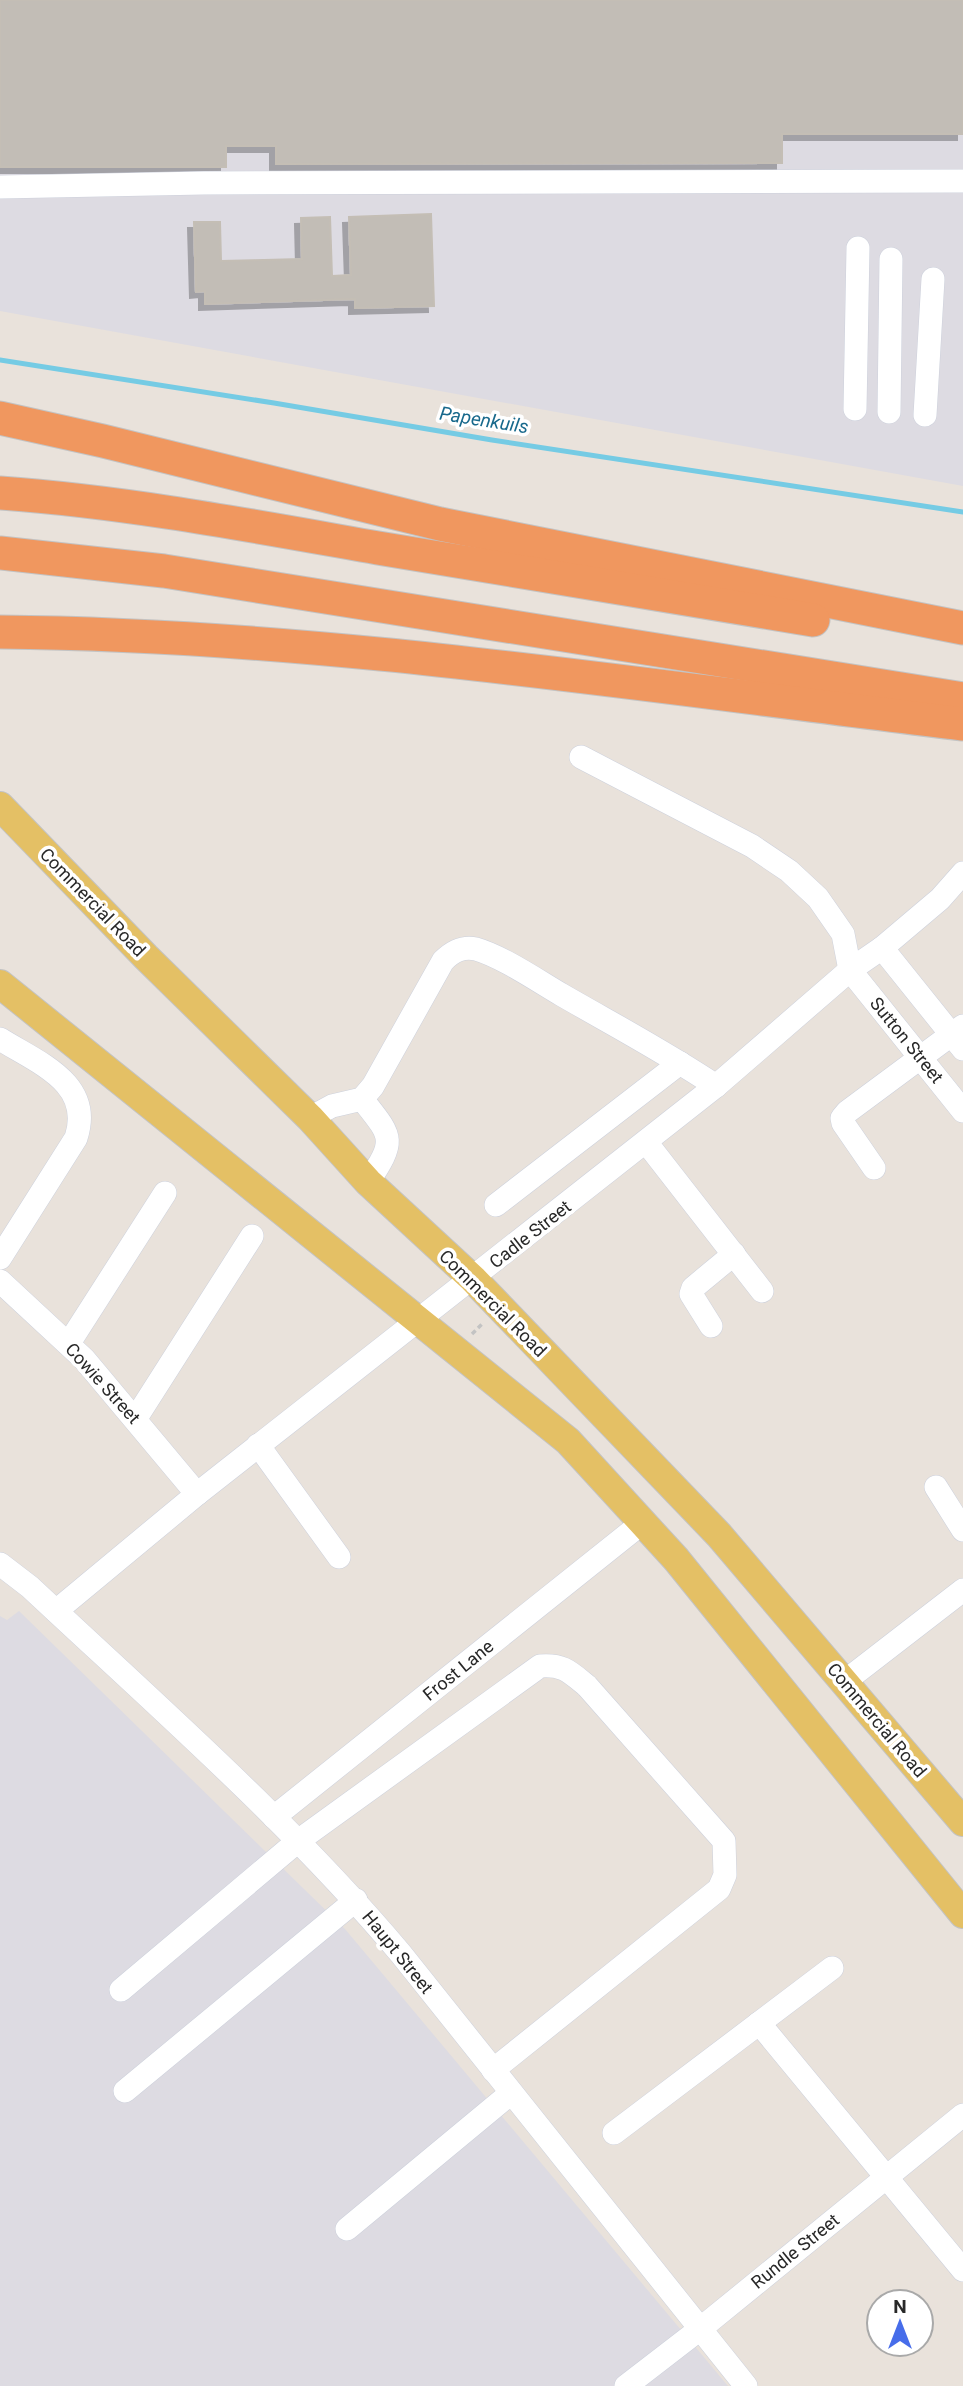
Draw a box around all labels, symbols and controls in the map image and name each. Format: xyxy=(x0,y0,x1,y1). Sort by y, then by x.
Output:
water label: Papenkuils xyxy=(438,402,530,438)
street label: Commercial Road xyxy=(36,843,150,961)
street label: Sutton Street xyxy=(866,993,948,1087)
street label: Cadle Street xyxy=(485,1196,575,1272)
street label: Commercial Road xyxy=(435,1245,551,1361)
street label: Cowie Street xyxy=(61,1338,145,1428)
street label: Frost Lane xyxy=(419,1635,497,1705)
street label: Commercial Road xyxy=(823,1659,931,1781)
street label: Haupt Street xyxy=(358,1906,438,1998)
street label: Rundle Street xyxy=(747,2209,843,2293)
north arrow xyxy=(865,2288,935,2358)
text: N xyxy=(893,2295,907,2318)

